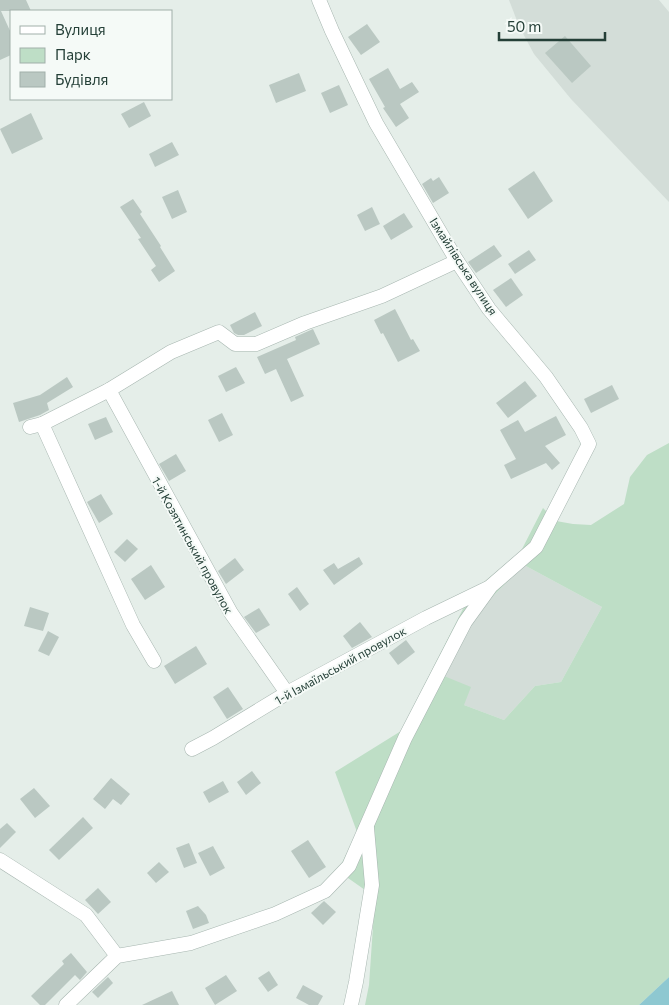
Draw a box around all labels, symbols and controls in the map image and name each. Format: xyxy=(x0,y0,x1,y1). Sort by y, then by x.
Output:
legend xyxy=(10,10,172,100)
scale bar xyxy=(499,10,605,42)
text: 50 m xyxy=(507,17,541,35)
text: Вулиця xyxy=(55,20,106,38)
text: Парк xyxy=(55,45,91,63)
text: Будівля xyxy=(55,70,108,88)
street label: Ізмайлівська вулиця xyxy=(427,215,501,317)
street label: 1-й Козятинський провулок xyxy=(150,474,237,616)
street label: 1-й Ізмаїльський провулок xyxy=(272,623,409,707)

